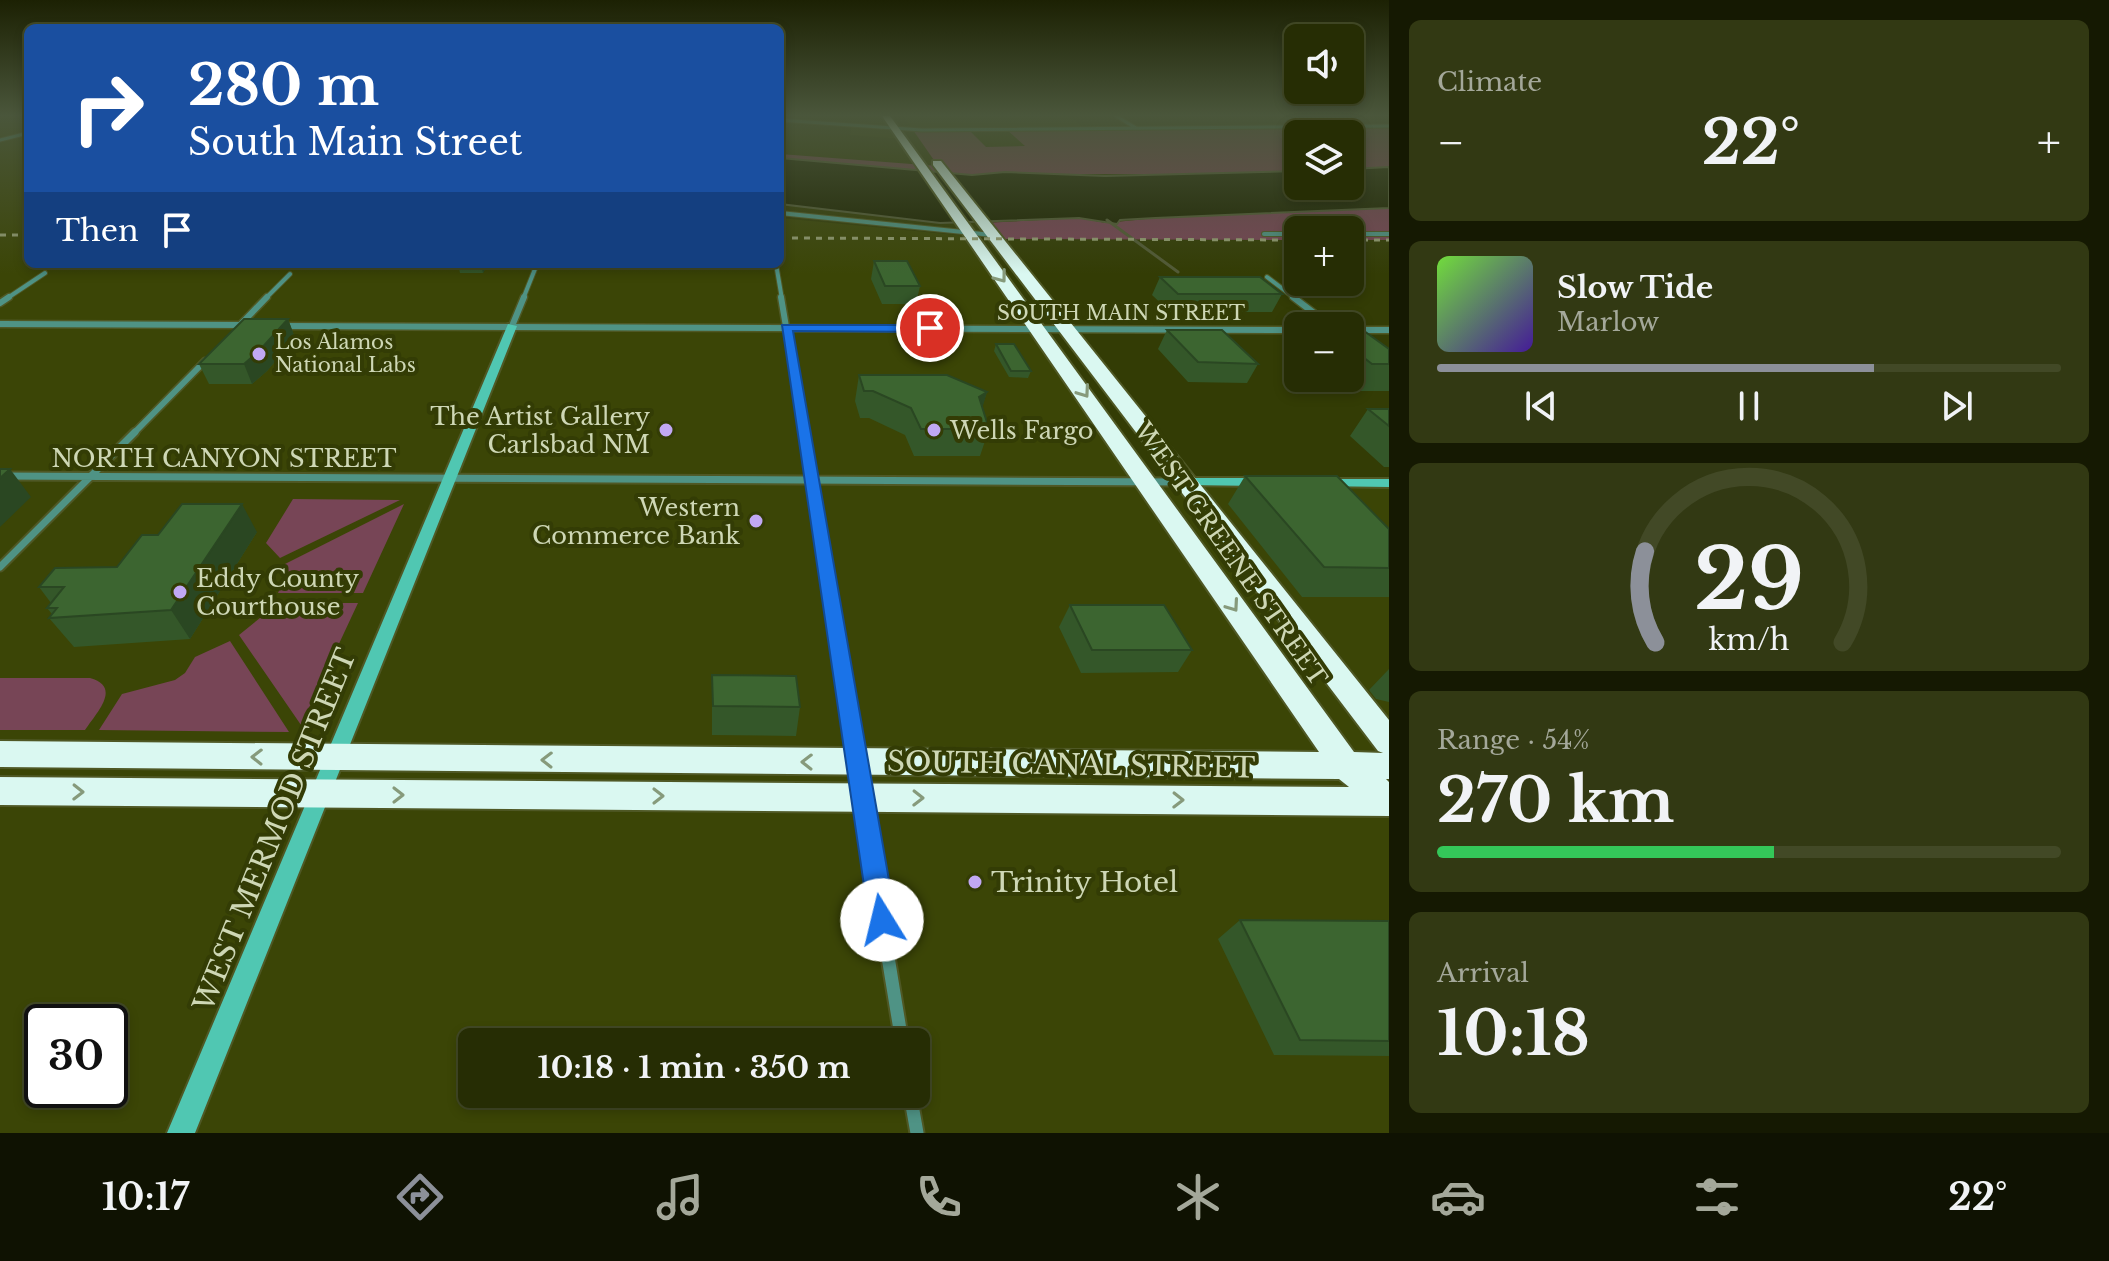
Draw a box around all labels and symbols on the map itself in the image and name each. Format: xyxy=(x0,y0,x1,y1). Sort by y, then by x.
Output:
one-way arrow xyxy=(991,268,1005,283)
pin xyxy=(896,294,964,362)
street label: SOUTH MAIN STREET xyxy=(997,301,1245,325)
place label: Los Alamos National Labs xyxy=(275,330,416,377)
marker: Los Alamos National Labs xyxy=(250,345,268,363)
one-way arrow xyxy=(1074,383,1089,398)
place label: The Artist Gallery Carlsbad NM xyxy=(430,402,651,459)
place label: Wells Fargo xyxy=(949,416,1093,445)
street label: WEST GREENE STREET xyxy=(1128,416,1333,691)
marker: The Artist Gallery Carlsbad NM xyxy=(657,421,675,439)
marker: Wells Fargo xyxy=(925,421,943,439)
street label: NORTH CANYON STREET xyxy=(51,444,397,473)
place label: Western Commerce Bank xyxy=(532,493,740,550)
marker: Western Commerce Bank xyxy=(747,512,765,530)
place label: Eddy County Courthouse xyxy=(196,564,360,621)
marker: Eddy County Courthouse xyxy=(171,583,189,601)
one-way arrow xyxy=(1223,597,1237,611)
street label: WEST MERMOD STREET xyxy=(186,643,364,1018)
street label: SOUTH CANAL STREET xyxy=(886,744,1256,786)
one-way arrow xyxy=(250,748,263,766)
one-way arrow xyxy=(540,751,553,769)
one-way arrow xyxy=(800,753,813,771)
one-way arrow xyxy=(72,783,85,801)
one-way arrow xyxy=(392,786,405,804)
one-way arrow xyxy=(652,787,665,805)
one-way arrow xyxy=(912,789,925,807)
one-way arrow xyxy=(1172,791,1185,809)
place label: Trinity Hotel xyxy=(991,865,1178,900)
marker: Trinity Hotel xyxy=(966,873,984,891)
position arrow xyxy=(840,878,924,962)
speed limit sign: 30 xyxy=(24,1004,128,1108)

